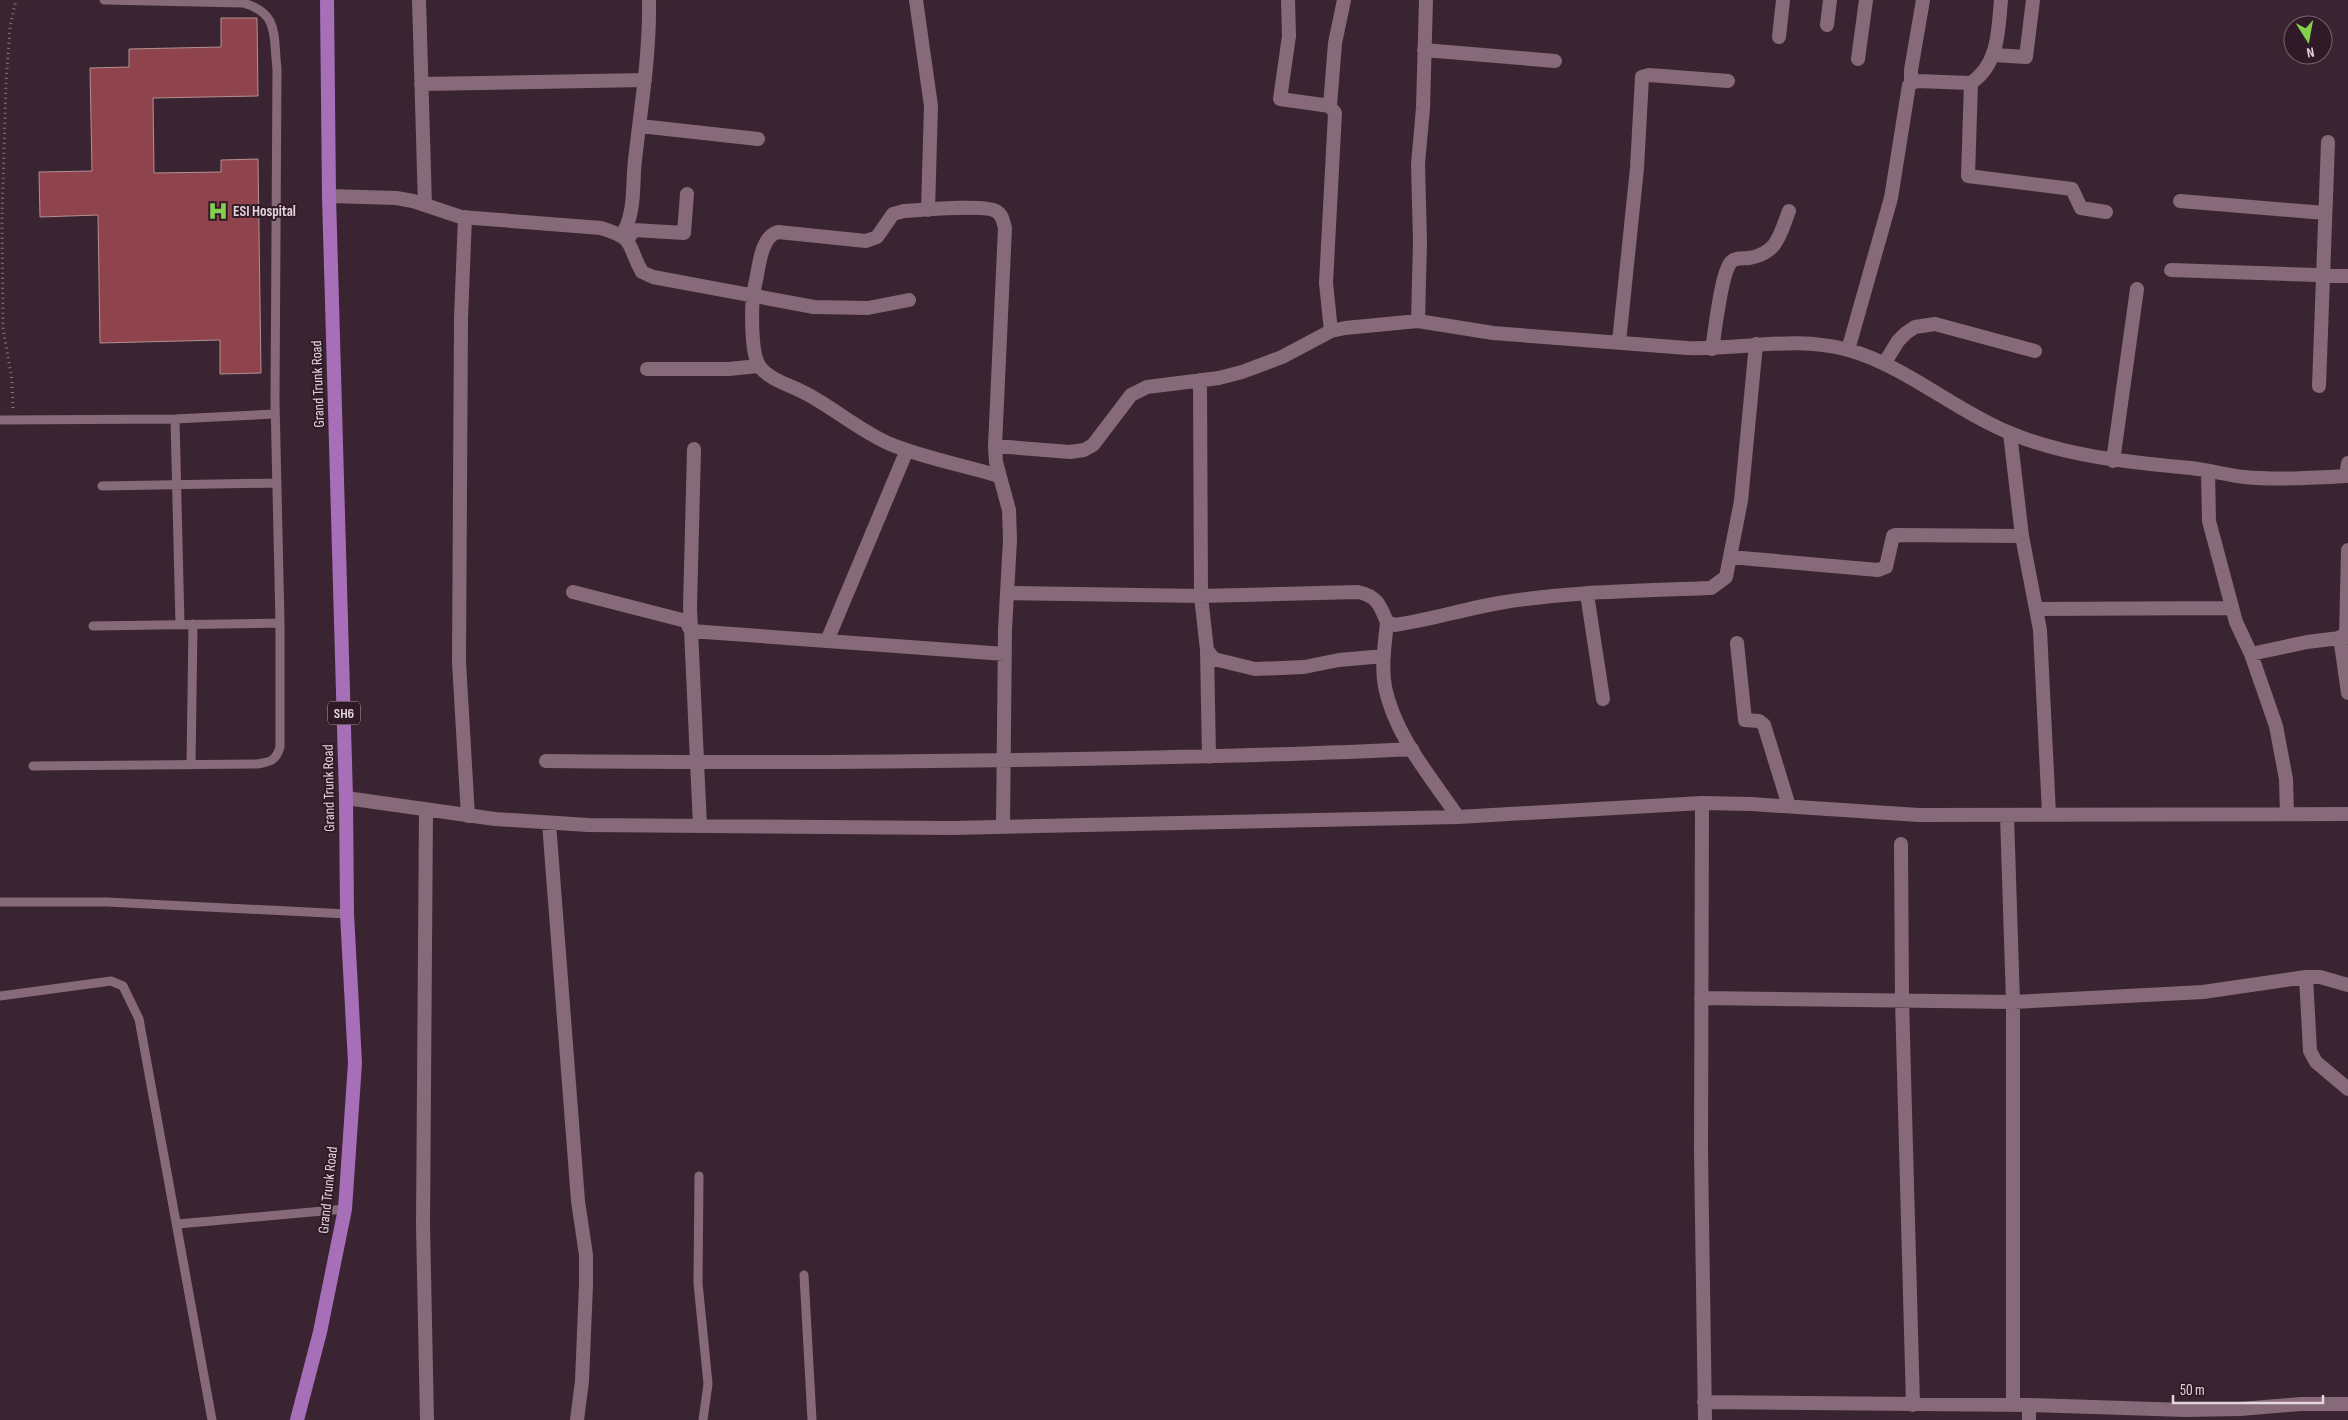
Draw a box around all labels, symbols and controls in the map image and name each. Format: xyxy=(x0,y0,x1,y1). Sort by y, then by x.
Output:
north arrow xyxy=(2283,15,2333,65)
text: N xyxy=(2305,43,2316,61)
hospital icon: ESI Hospital xyxy=(207,200,229,222)
place label: ESI Hospital xyxy=(233,202,296,221)
street label: Grand Trunk Road xyxy=(307,340,329,428)
road number: SH6 xyxy=(328,701,360,724)
street label: Grand Trunk Road xyxy=(319,744,339,832)
street label: Grand Trunk Road xyxy=(314,1145,342,1235)
scale bar xyxy=(2173,1372,2323,1404)
text: 50 m xyxy=(2180,1381,2205,1400)

